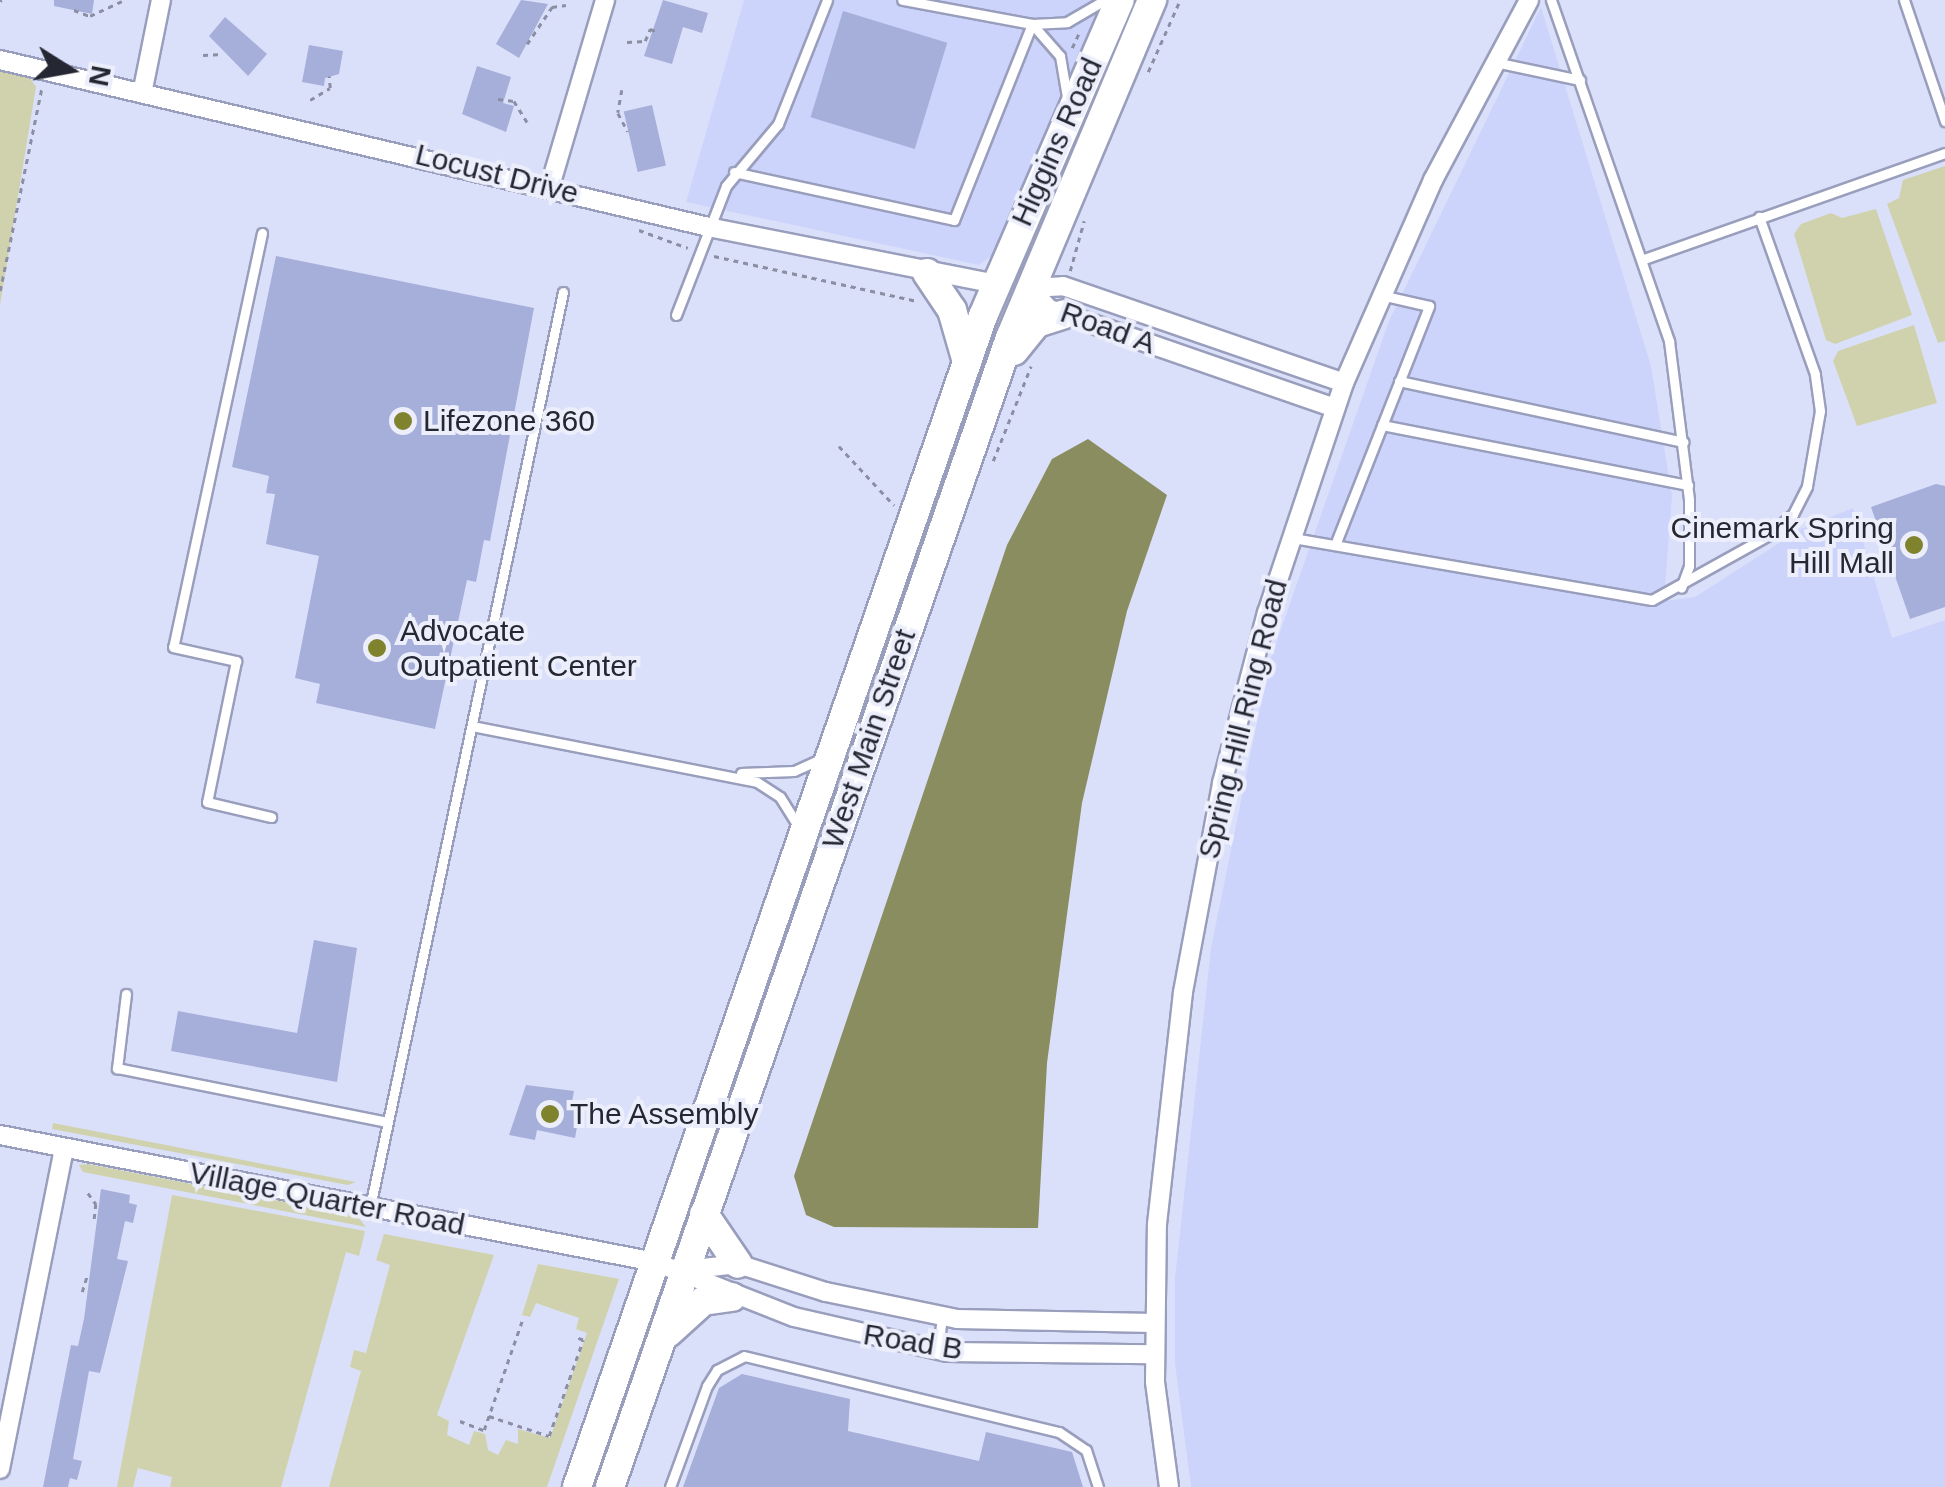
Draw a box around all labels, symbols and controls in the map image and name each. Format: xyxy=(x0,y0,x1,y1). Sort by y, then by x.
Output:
north arrow xyxy=(20,20,120,120)
street label: Higgins Road xyxy=(1004,52,1110,232)
text: N xyxy=(83,63,117,89)
street label: Locust Drive xyxy=(412,136,582,212)
street label: Road A xyxy=(1055,294,1161,362)
place label: Lifezone 360 xyxy=(423,403,595,439)
marker: Lifezone 360 xyxy=(392,410,414,432)
place label: Cinemark Spring Hill Mall xyxy=(1671,510,1894,580)
marker: Cinemark Spring Hill Mall xyxy=(1903,534,1925,556)
street label: Spring Hill Ring Road xyxy=(1191,576,1295,862)
place label: Advocate Outpatient Center xyxy=(400,613,637,684)
street label: West Main Street xyxy=(815,625,923,853)
marker: Advocate Outpatient Center xyxy=(364,635,390,661)
place label: The Assembly xyxy=(570,1096,760,1132)
marker: The Assembly xyxy=(539,1103,561,1125)
street label: Village Quarter Road xyxy=(186,1155,468,1243)
street label: Road B xyxy=(861,1316,965,1368)

